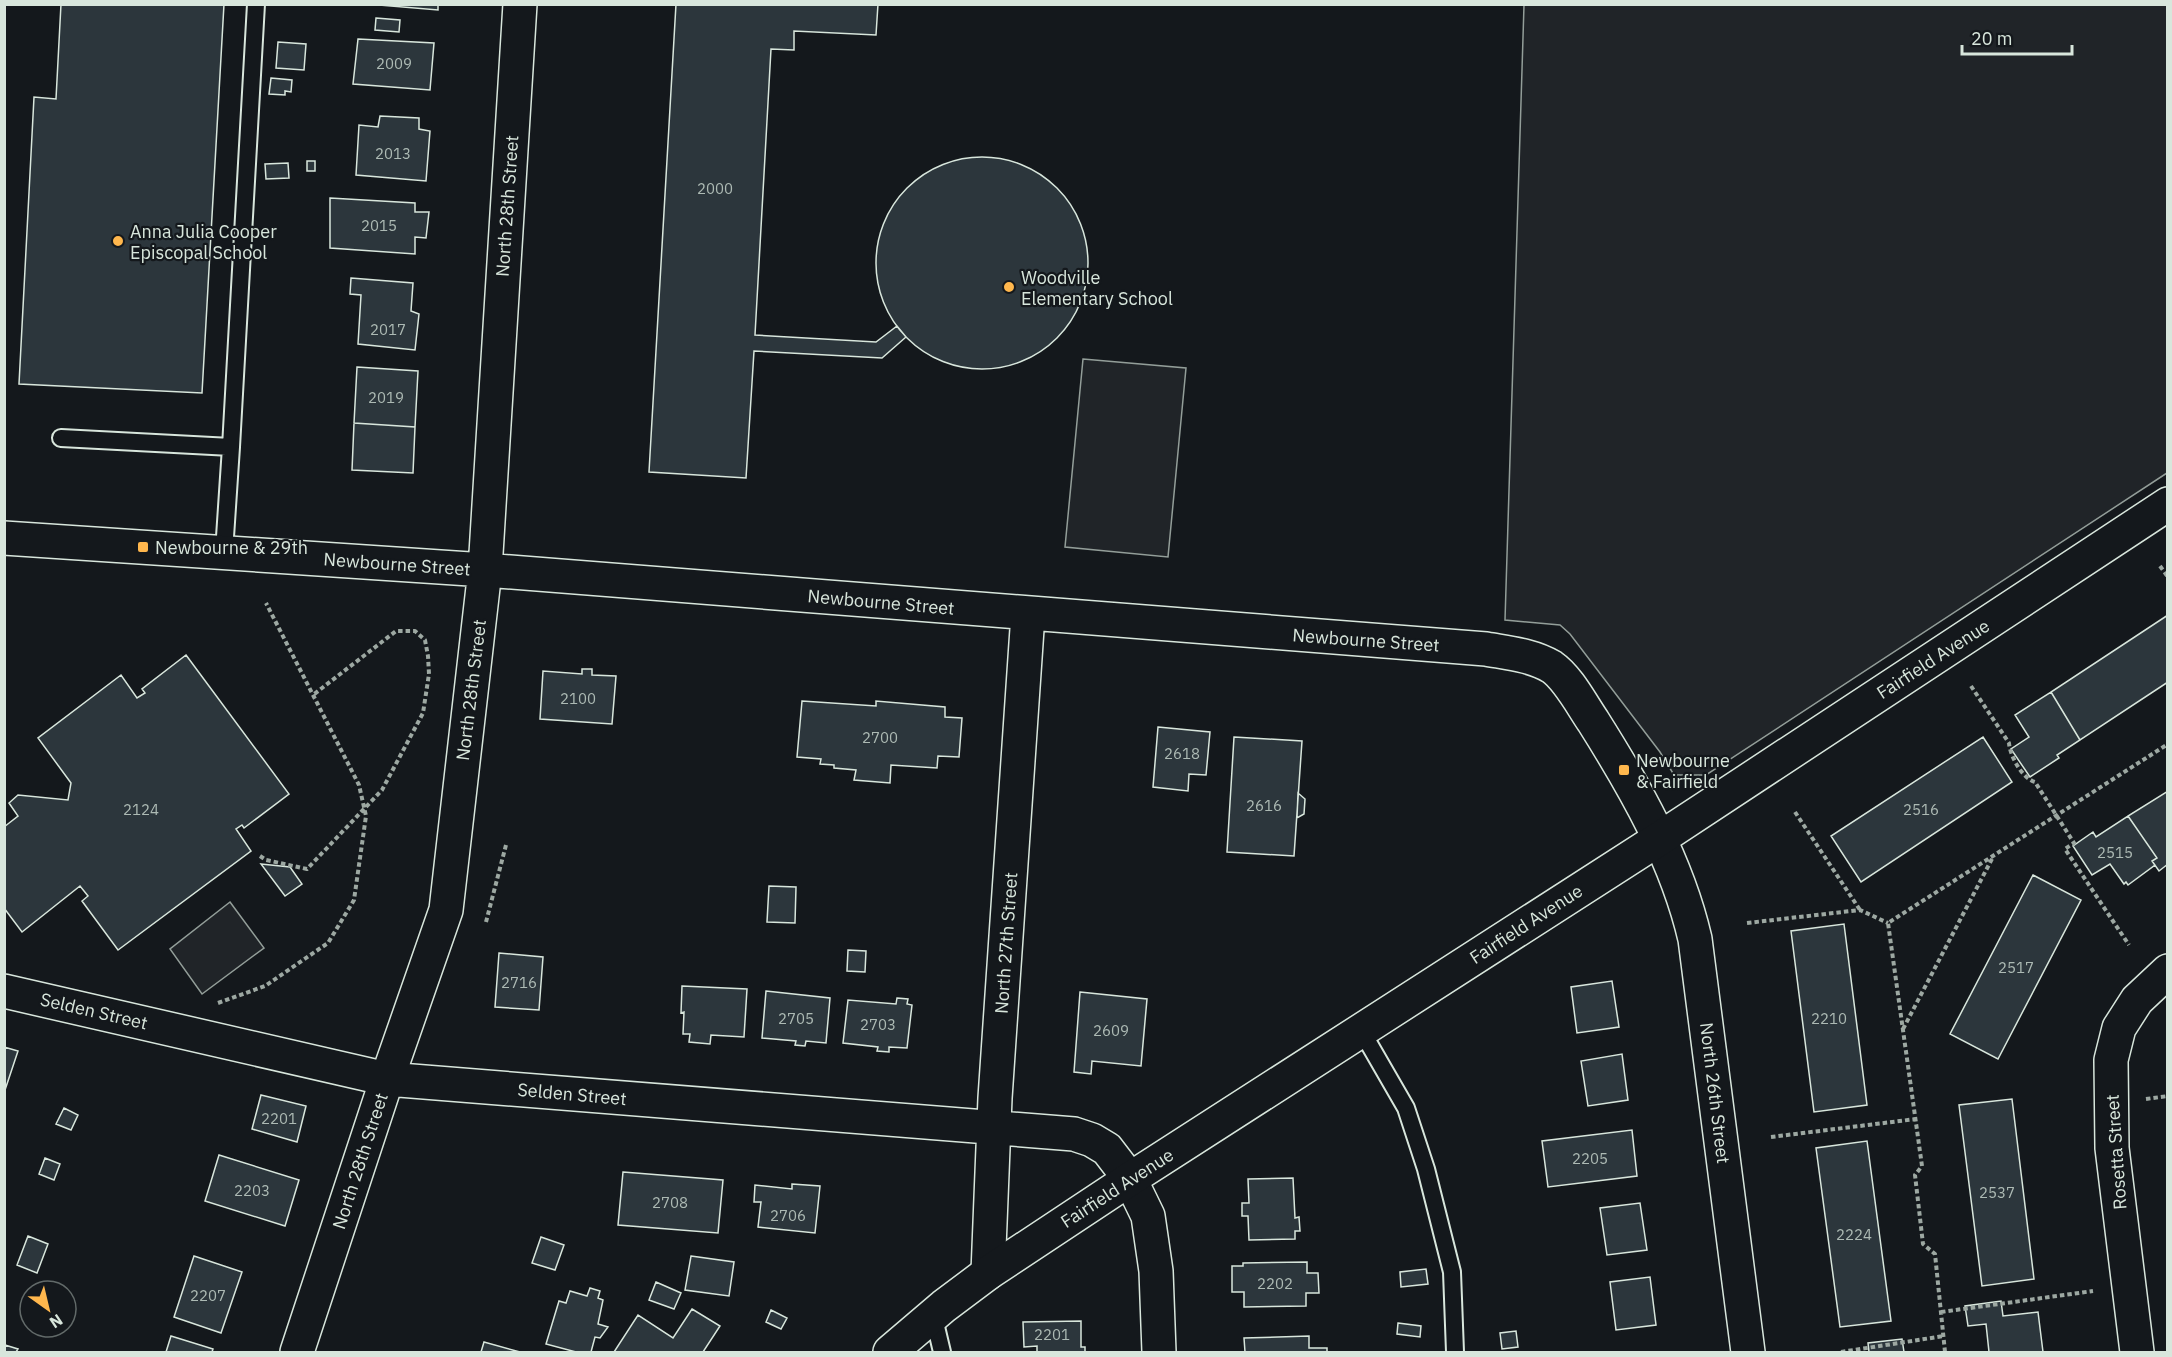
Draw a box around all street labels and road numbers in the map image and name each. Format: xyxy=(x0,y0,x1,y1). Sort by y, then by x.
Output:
street label: North 28th Street xyxy=(491,134,523,278)
street label: Newbourne Street xyxy=(323,547,471,581)
street label: Newbourne Street xyxy=(807,584,955,620)
street label: Fairfield Avenue xyxy=(1872,614,1994,704)
street label: North 28th Street xyxy=(451,618,491,762)
street label: Newbourne Street xyxy=(1292,623,1440,657)
street label: North 27th Street xyxy=(990,871,1022,1015)
street label: Fairfield Avenue xyxy=(1465,879,1587,969)
street label: Selden Street xyxy=(38,987,150,1035)
street label: North 26th Street xyxy=(1695,1021,1735,1165)
street label: Selden Street xyxy=(517,1078,627,1110)
street label: North 28th Street xyxy=(327,1090,393,1232)
street label: Rosetta Street xyxy=(2100,1093,2132,1211)
street label: Fairfield Avenue xyxy=(1056,1143,1178,1233)

